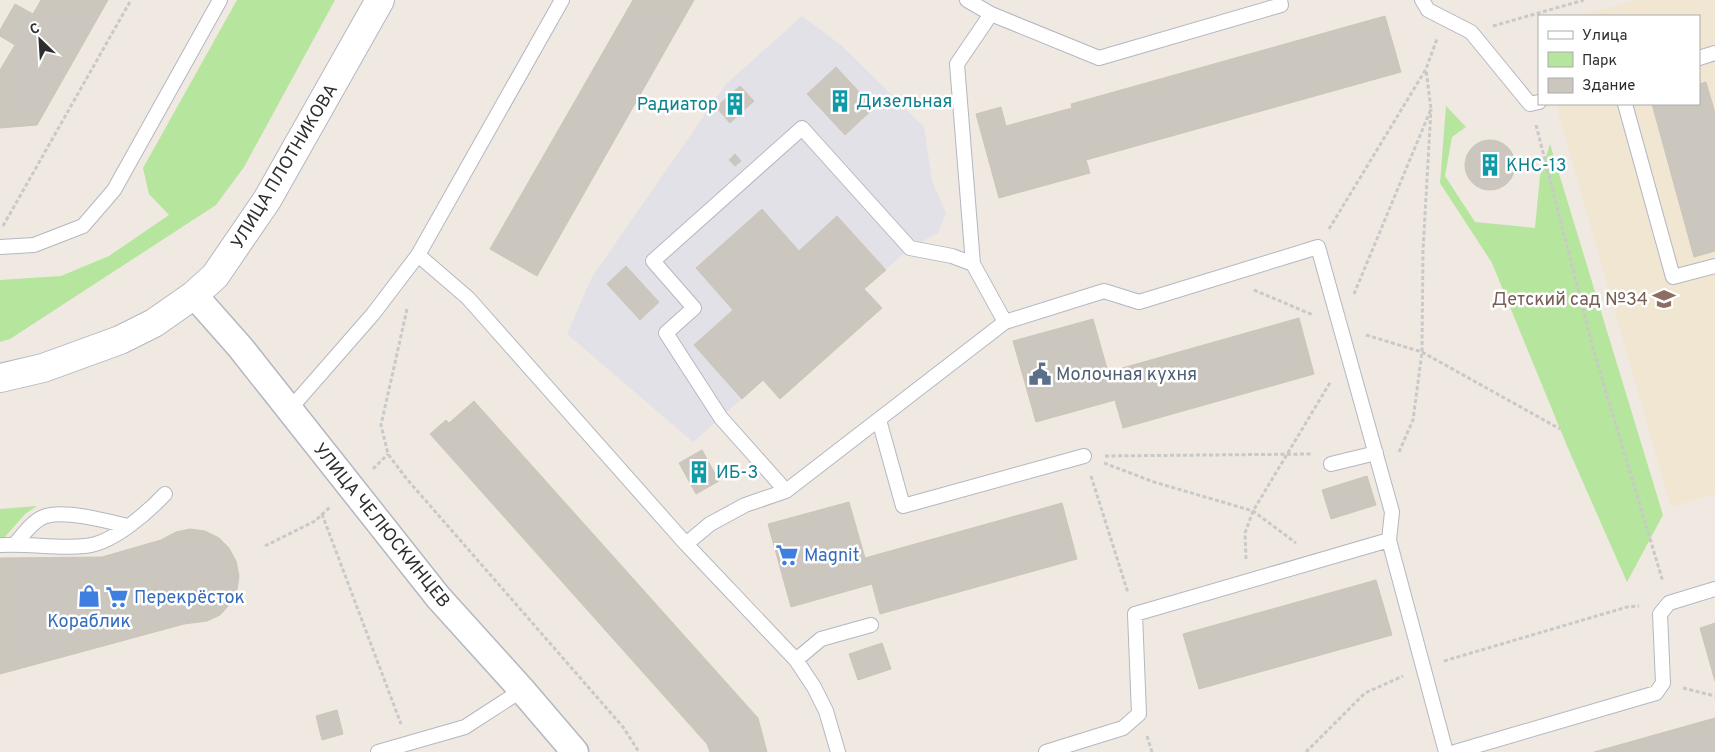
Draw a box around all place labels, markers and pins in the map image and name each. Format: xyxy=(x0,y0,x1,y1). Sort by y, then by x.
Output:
building icon: Дизельная xyxy=(827,88,853,114)
building icon: Радиатор xyxy=(722,91,748,117)
place label: Дизельная xyxy=(856,91,952,114)
place label: Радиатор xyxy=(637,94,718,117)
building icon: КНС-13 xyxy=(1477,152,1503,178)
place label: КНС-13 xyxy=(1506,155,1567,178)
school or university icon: Детский сад №34 xyxy=(1651,286,1677,312)
place label: Детский сад №34 xyxy=(1492,289,1648,312)
public building icon: Молочная кухня xyxy=(1027,361,1053,387)
place label: Молочная кухня xyxy=(1056,364,1197,387)
building icon: ИБ-3 xyxy=(686,459,712,485)
place label: ИБ-3 xyxy=(716,462,758,485)
supermarket icon: Magnit xyxy=(774,542,800,568)
place label: Magnit xyxy=(804,545,859,568)
shop icon: Кораблик xyxy=(76,583,102,609)
supermarket icon: Перекрёсток xyxy=(104,584,130,610)
place label: Перекрёсток xyxy=(134,587,245,610)
place label: Кораблик xyxy=(47,611,131,634)

